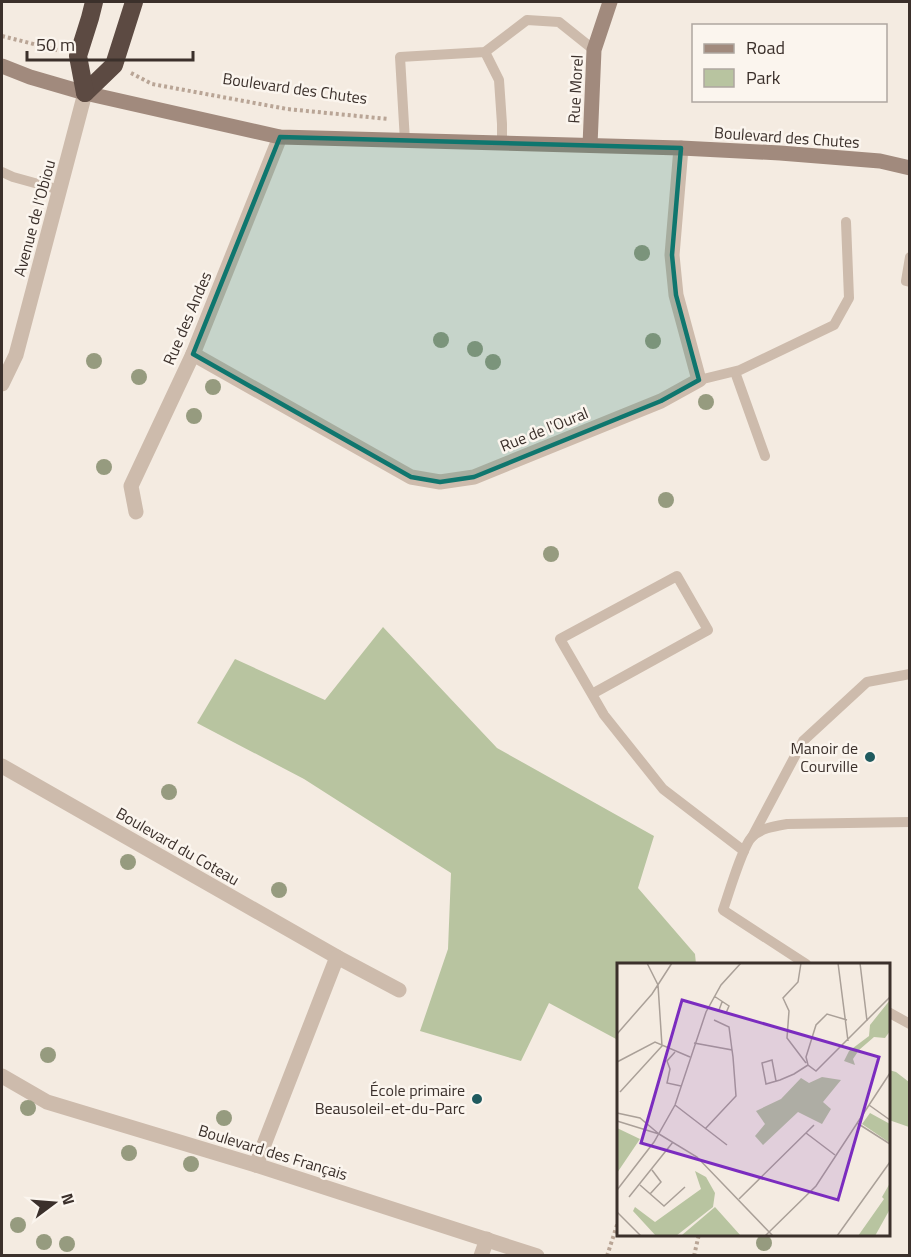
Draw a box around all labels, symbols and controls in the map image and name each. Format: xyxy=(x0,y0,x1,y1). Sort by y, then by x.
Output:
scale bar xyxy=(27,24,194,62)
legend xyxy=(692,24,887,102)
text: 50 m xyxy=(36,31,75,58)
text: Road xyxy=(746,34,785,61)
street label: Rue Morel xyxy=(561,54,589,124)
text: Park xyxy=(746,64,781,91)
street label: Boulevard des Chutes xyxy=(221,66,369,110)
street label: Boulevard des Chutes xyxy=(713,120,861,154)
street label: Avenue de l'Obiou xyxy=(7,157,61,279)
street label: Rue des Andes xyxy=(157,268,217,368)
street label: Rue de l'Oural xyxy=(496,400,592,458)
place label: Manoir de Courville xyxy=(790,736,858,778)
marker: Manoir de Courville xyxy=(863,750,877,764)
street label: Boulevard du Coteau xyxy=(112,801,244,891)
inset map xyxy=(617,963,890,1236)
place label: École primaire Beausoleil-et-du-Parc xyxy=(315,1078,465,1120)
marker: École primaire Beausoleil-et-du-Parc xyxy=(470,1092,484,1106)
street label: Boulevard des Français xyxy=(195,1118,351,1186)
north arrow xyxy=(24,1173,84,1233)
text: N xyxy=(55,1190,81,1208)

